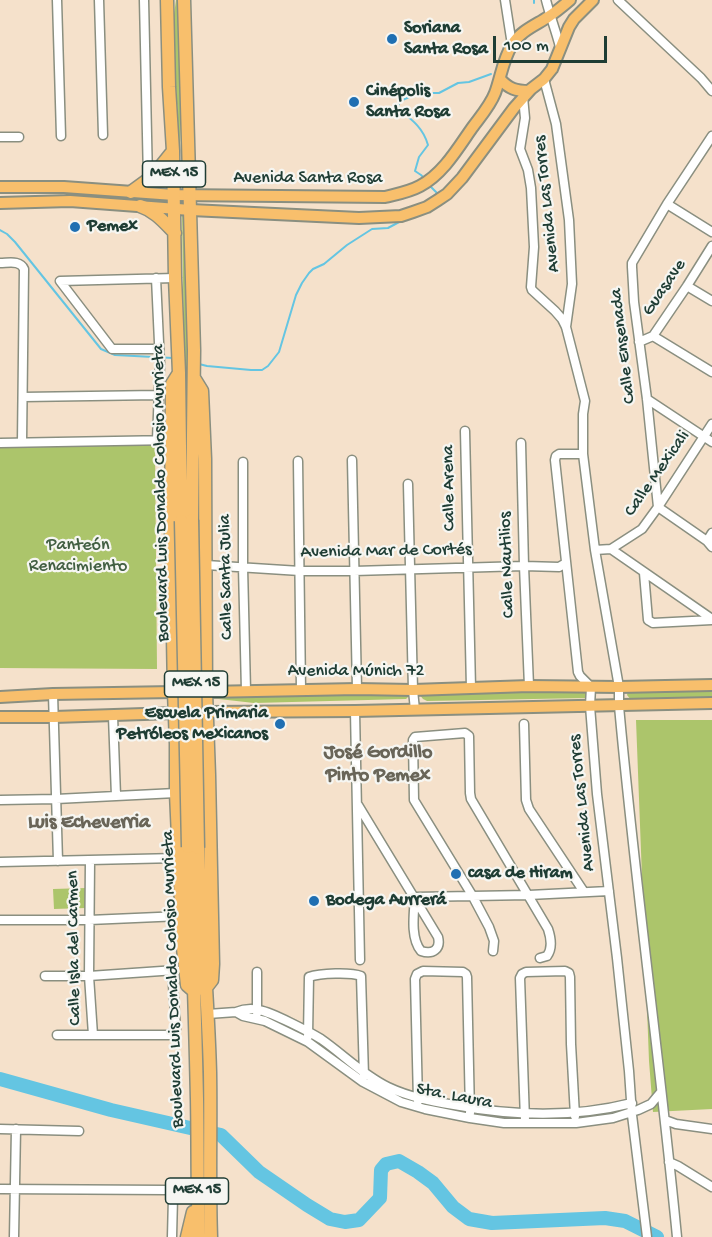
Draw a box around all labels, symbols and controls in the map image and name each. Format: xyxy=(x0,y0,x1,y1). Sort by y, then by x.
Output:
place label: Soriana Santa Rosa xyxy=(404,18,488,60)
scale bar xyxy=(496,24,610,62)
marker: Soriana Santa Rosa xyxy=(385,32,399,46)
text: 100 m xyxy=(504,36,549,57)
place label: Cinépolis Santa Rosa xyxy=(366,81,450,124)
marker: Cinépolis Santa Rosa xyxy=(347,95,361,109)
street label: Avenida Las Torres xyxy=(530,134,566,274)
road number: MEX 15 xyxy=(142,161,206,187)
street label: Avenida Santa Rosa xyxy=(234,168,382,190)
place label: Pemex xyxy=(87,216,138,238)
marker: Pemex xyxy=(68,220,82,234)
street label: Guasave xyxy=(638,256,692,320)
street label: Calle Ensenada xyxy=(606,287,642,405)
street label: Boulevard Luis Donaldo Colosio Murrieta xyxy=(149,344,175,642)
street label: Calle Mexicali xyxy=(620,427,696,521)
street label: Calle Arena xyxy=(438,445,462,531)
street label: Calle Nautilios xyxy=(495,511,521,619)
street label: Calle Santa Julia xyxy=(215,514,239,640)
park label: Panteón Renacimiento xyxy=(29,535,127,578)
street label: Avenida Mar de Cortés xyxy=(300,540,472,564)
street label: Avenida Múnich 72 xyxy=(288,661,424,683)
road number: MEX 15 xyxy=(164,671,228,697)
place label: Escuela Primaria Petróleos Mexicanos xyxy=(116,703,268,746)
marker: Escuela Primaria Petróleos Mexicanos xyxy=(273,717,287,731)
street label: Avenida Las Torres xyxy=(565,733,601,873)
district label: José Gordillo Pinto Pemex xyxy=(324,742,432,789)
district label: Luis Echeverria xyxy=(28,812,150,836)
street label: Boulevard Luis Donaldo Colosio Murrieta xyxy=(158,830,190,1128)
place label: casa de Hiram xyxy=(468,863,572,885)
marker: casa de Hiram xyxy=(449,867,463,881)
street label: Calle Isla del Carmen xyxy=(63,870,87,1026)
place label: Bodega Aurrerá xyxy=(326,890,446,912)
marker: Bodega Aurrerá xyxy=(307,894,321,908)
street label: Sta. Laura xyxy=(414,1079,494,1115)
road number: MEX 15 xyxy=(166,1178,228,1204)

